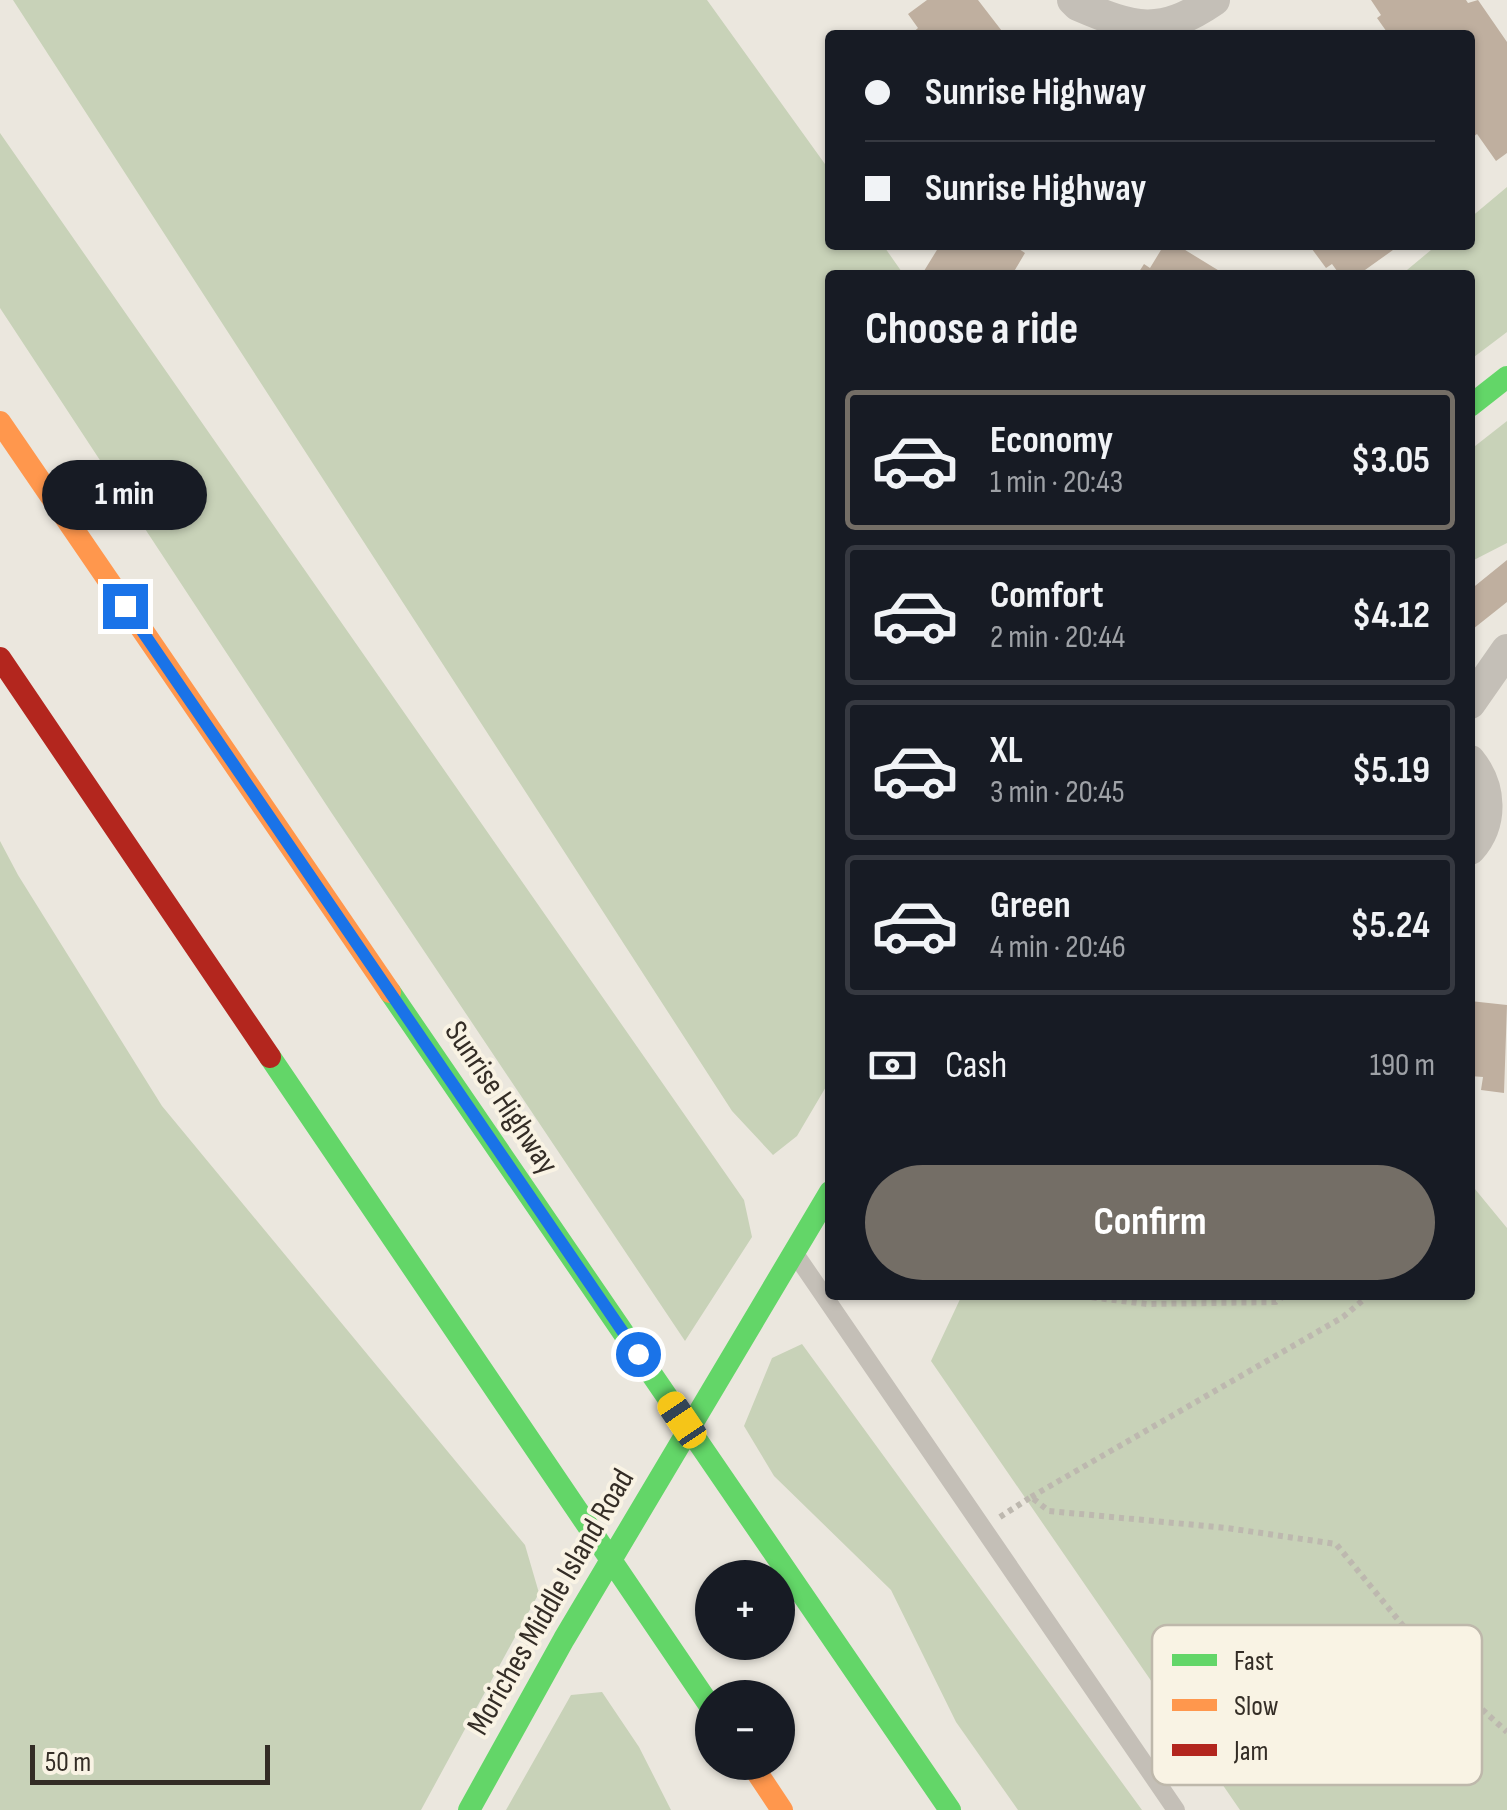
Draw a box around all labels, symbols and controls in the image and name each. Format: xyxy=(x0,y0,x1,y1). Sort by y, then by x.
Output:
text: Sunrise Highway xyxy=(925,70,1146,115)
text: Sunrise Highway xyxy=(925,166,1146,211)
text: Choose a ride xyxy=(865,302,1078,357)
icon: car xyxy=(870,415,960,505)
text: Economy xyxy=(990,418,1113,463)
text: $3.05 xyxy=(1351,438,1430,483)
callout: 1 min xyxy=(42,461,208,531)
text: 1 min · 20:43 xyxy=(990,463,1123,502)
text: 1 min xyxy=(95,475,154,514)
icon: car xyxy=(870,570,960,660)
text: Comfort xyxy=(990,573,1104,618)
route end xyxy=(103,584,148,629)
text: $4.12 xyxy=(1352,593,1430,638)
text: 2 min · 20:44 xyxy=(990,618,1125,657)
icon: car xyxy=(870,725,960,815)
text: XL xyxy=(990,728,1023,773)
text: $5.19 xyxy=(1352,748,1430,793)
text: 3 min · 20:45 xyxy=(990,773,1125,812)
icon: car xyxy=(870,880,960,970)
text: Green xyxy=(990,883,1071,928)
text: $5.24 xyxy=(1350,903,1430,948)
text: 4 min · 20:46 xyxy=(990,928,1126,967)
street label: Sunrise Highway xyxy=(436,1014,566,1182)
icon: cash xyxy=(865,1038,920,1093)
text: Cash xyxy=(945,1043,1007,1088)
text: 190 m xyxy=(1370,1046,1435,1085)
button: Confirm xyxy=(865,1165,1435,1280)
route start xyxy=(616,1332,661,1377)
car xyxy=(653,1387,711,1453)
street label: Moriches Middle Island Road xyxy=(459,1462,643,1742)
map controls xyxy=(695,1560,795,1780)
button: + xyxy=(695,1560,795,1660)
legend xyxy=(1152,1625,1482,1785)
text: Fast xyxy=(1234,1645,1273,1678)
button: − xyxy=(695,1680,795,1780)
text: Slow xyxy=(1234,1690,1279,1723)
text: Jam xyxy=(1233,1735,1269,1768)
scale bar xyxy=(30,1740,270,1784)
text: 50 m xyxy=(45,1746,91,1779)

